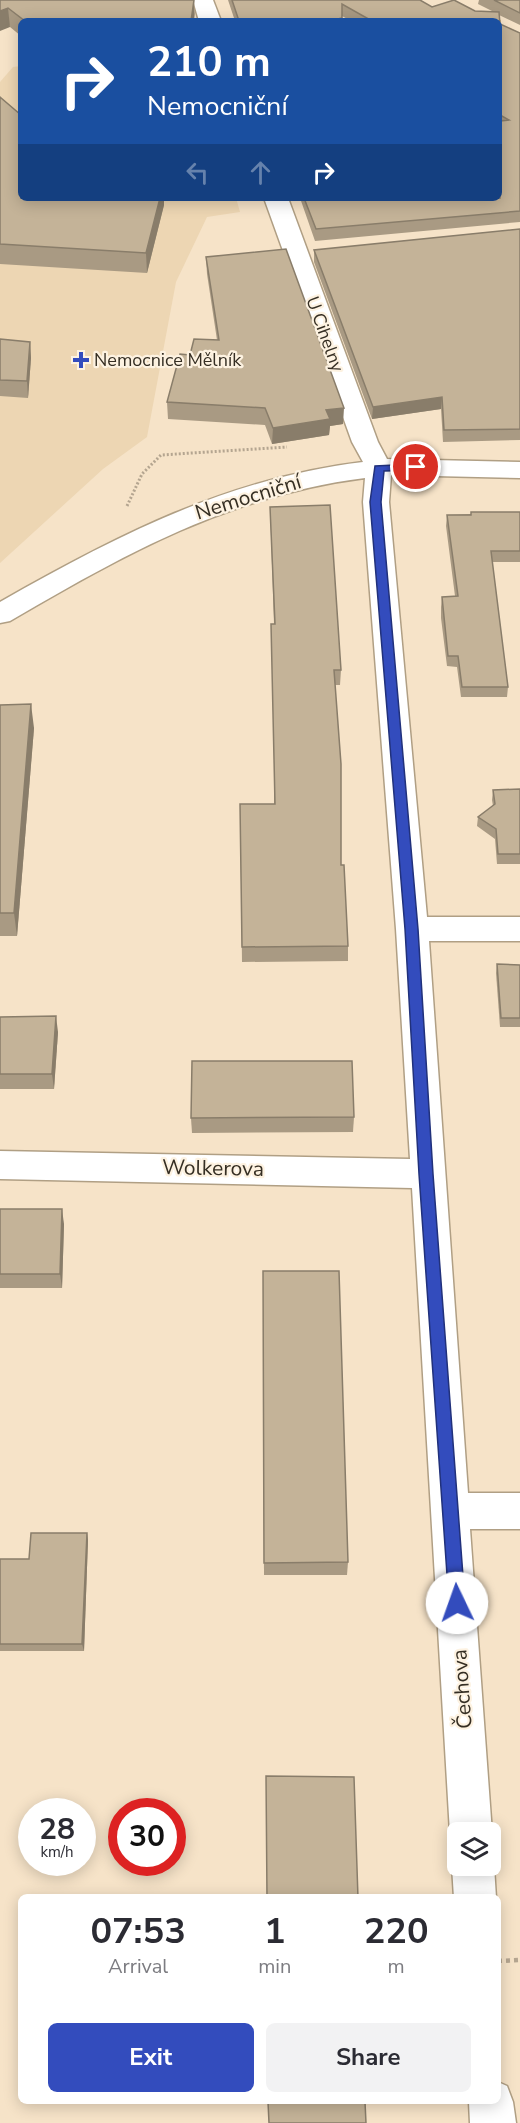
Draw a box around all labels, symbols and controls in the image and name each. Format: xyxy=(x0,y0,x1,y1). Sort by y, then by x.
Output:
text: 210 m xyxy=(147,34,271,91)
icon: right xyxy=(48,42,126,120)
text: Nemocniční xyxy=(147,88,288,125)
icon: left xyxy=(181,156,214,189)
icon: ahead xyxy=(244,156,277,189)
icon: right xyxy=(307,156,340,189)
street label: U Cihelny xyxy=(300,293,350,376)
place label: Nemocnice Mělník xyxy=(94,348,242,372)
marker: Nemocnice Mělník xyxy=(72,351,90,369)
pin xyxy=(390,441,441,492)
icon: arrive xyxy=(399,450,432,483)
street label: Nemocniční xyxy=(192,467,305,526)
street label: Wolkerova xyxy=(162,1153,264,1183)
position arrow xyxy=(425,1571,489,1635)
street label: Čechova xyxy=(445,1648,479,1730)
speed limit sign: 30 xyxy=(108,1798,186,1876)
text: 28 xyxy=(39,1809,75,1850)
map controls xyxy=(447,1822,501,1876)
button: layers xyxy=(447,1822,501,1876)
text: km/h xyxy=(40,1842,74,1862)
text: 07:53 xyxy=(90,1907,186,1956)
text: 1 xyxy=(264,1907,286,1956)
text: 220 xyxy=(364,1907,429,1956)
text: Arrival xyxy=(108,1953,168,1980)
text: min xyxy=(258,1953,291,1980)
text: m xyxy=(388,1953,405,1980)
button: Exit xyxy=(48,2023,254,2092)
button: Share xyxy=(266,2023,471,2092)

